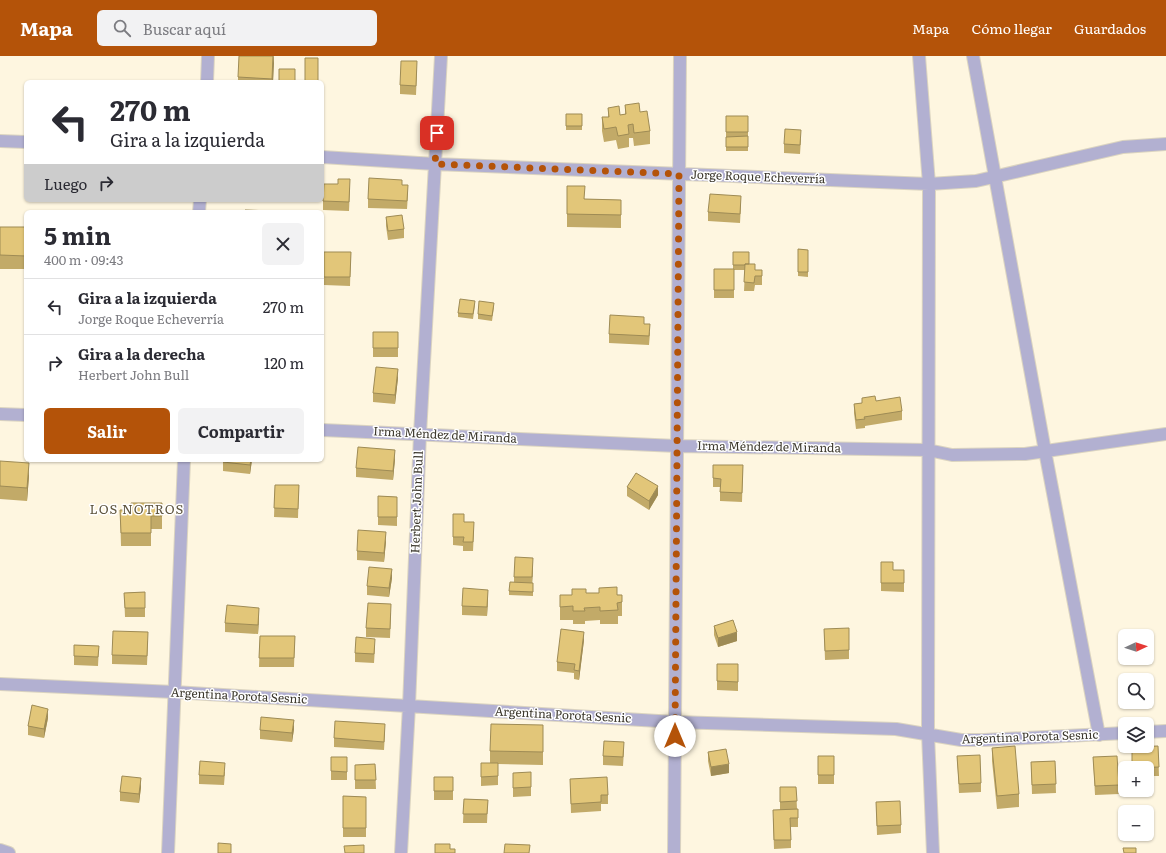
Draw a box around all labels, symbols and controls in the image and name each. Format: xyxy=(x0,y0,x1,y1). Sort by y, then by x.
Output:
search box xyxy=(97,10,377,46)
text: Mapa xyxy=(20,14,73,42)
icon: search xyxy=(111,17,133,39)
text: Buscar aquí xyxy=(143,17,226,40)
text: Mapa xyxy=(912,18,949,38)
text: Cómo llegar xyxy=(971,18,1052,38)
text: Guardados xyxy=(1074,18,1146,38)
text: 270 m xyxy=(110,88,191,130)
icon: left xyxy=(44,96,96,148)
pin xyxy=(420,116,454,150)
icon: arrive xyxy=(426,122,448,144)
text: Gira a la izquierda xyxy=(110,126,265,153)
street label: Jorge Roque Echeverría xyxy=(690,165,826,187)
text: Luego xyxy=(44,172,87,195)
icon: right xyxy=(95,172,117,194)
text: 5 min xyxy=(44,217,111,252)
button: close xyxy=(262,223,304,265)
text: 400 m · 09:43 xyxy=(44,250,124,269)
text: Gira a la izquierda xyxy=(78,286,217,309)
text: 270 m xyxy=(263,295,304,318)
icon: left xyxy=(44,296,66,318)
text: Jorge Roque Echeverría xyxy=(78,309,224,328)
text: Gira a la derecha xyxy=(78,342,205,365)
text: 120 m xyxy=(264,351,304,374)
icon: right xyxy=(44,352,66,374)
text: Herbert John Bull xyxy=(78,365,189,384)
button: Salir xyxy=(44,408,170,454)
button: Compartir xyxy=(178,408,304,454)
street label: Irma Méndez de Miranda xyxy=(373,421,518,447)
street label: Irma Méndez de Miranda xyxy=(697,436,842,456)
street label: Herbert John Bull xyxy=(405,450,427,554)
district label: LOS NOTROS xyxy=(90,499,184,518)
north arrow xyxy=(1118,629,1154,665)
map controls xyxy=(1118,629,1154,841)
button: search xyxy=(1118,673,1154,709)
street label: Argentina Porota Sesnic xyxy=(170,682,308,708)
street label: Argentina Porota Sesnic xyxy=(494,701,632,727)
position arrow xyxy=(654,715,696,757)
button: layers xyxy=(1118,717,1154,753)
street label: Argentina Porota Sesnic xyxy=(961,725,1099,747)
button: + xyxy=(1118,761,1154,797)
button: − xyxy=(1118,805,1154,841)

